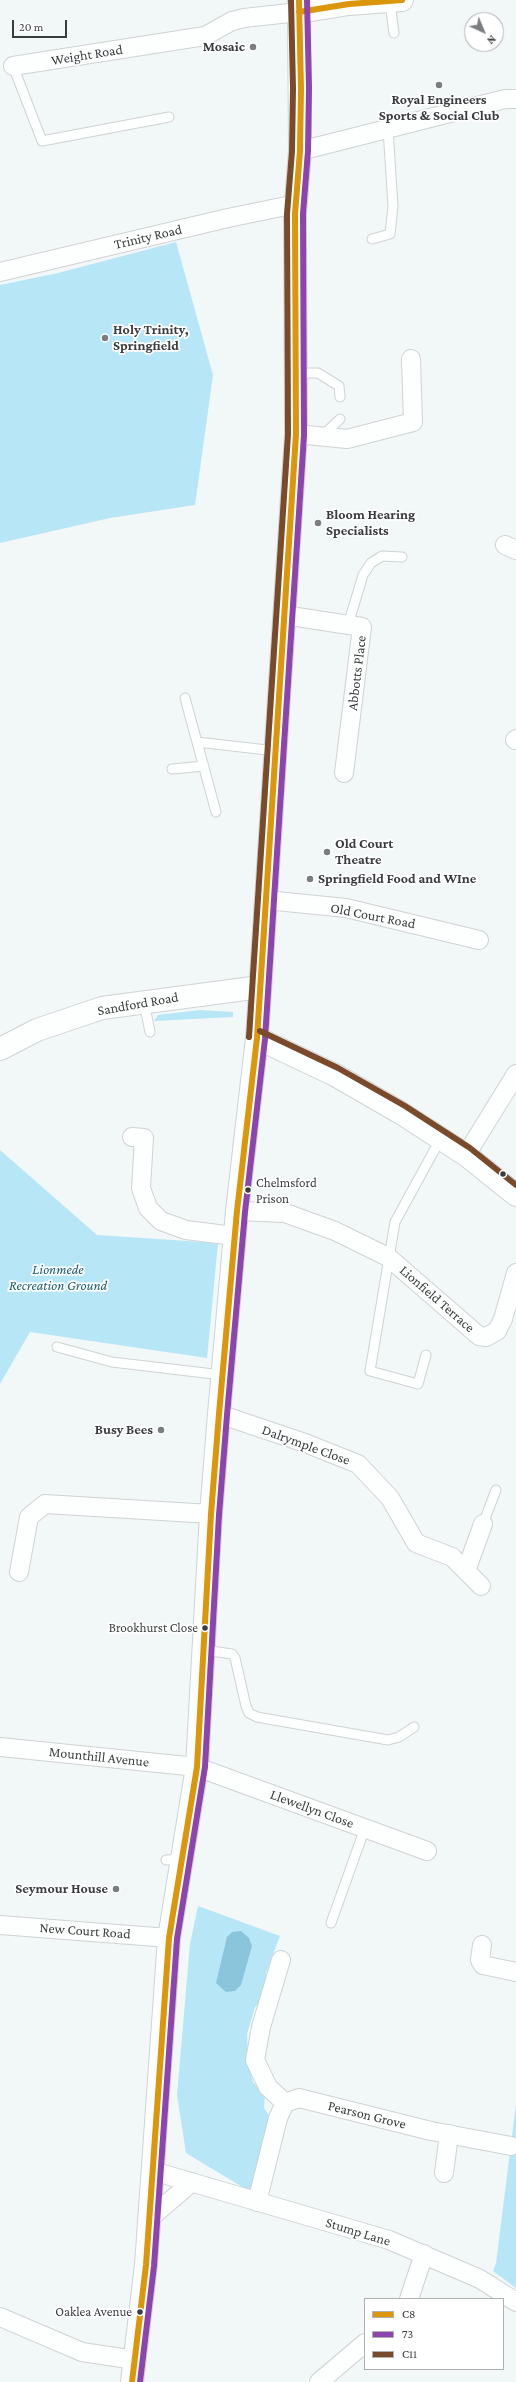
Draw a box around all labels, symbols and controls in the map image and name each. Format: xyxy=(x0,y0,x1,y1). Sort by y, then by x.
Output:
scale bar xyxy=(14,12,69,38)
north arrow xyxy=(464,12,504,52)
text: 20 m xyxy=(19,20,43,34)
text: N xyxy=(485,33,499,47)
place label: Mosaic xyxy=(203,39,245,55)
street label: Weight Road xyxy=(50,41,124,69)
marker: Mosaic xyxy=(248,42,258,52)
marker: Royal Engineers Sports & Social Club xyxy=(434,80,444,90)
place label: Royal Engineers Sports & Social Club xyxy=(379,92,499,124)
street label: Trinity Road xyxy=(112,221,184,253)
place label: Holy Trinity, Springfield xyxy=(113,322,189,354)
marker: Holy Trinity, Springfield xyxy=(100,333,110,343)
place label: Bloom Hearing Specialists xyxy=(326,507,415,540)
marker: Bloom Hearing Specialists xyxy=(313,518,323,528)
street label: Abbotts Place xyxy=(344,634,370,712)
place label: Old Court Theatre xyxy=(335,836,393,868)
marker: Old Court Theatre xyxy=(322,847,332,857)
place label: Springfield Food and WIne xyxy=(318,871,476,887)
marker: Springfield Food and WIne xyxy=(305,874,315,884)
street label: Old Court Road xyxy=(329,900,417,932)
street label: Sandford Road xyxy=(96,989,180,1019)
unlabelled marker xyxy=(498,1169,508,1179)
place label: Chelmsford Prison xyxy=(256,1175,317,1206)
marker: Chelmsford Prison xyxy=(243,1185,253,1195)
park label: Lionmede Recreation Ground xyxy=(9,1262,107,1294)
street label: Lionfield Terrace xyxy=(396,1262,478,1336)
street label: Dalrymple Close xyxy=(260,1421,352,1469)
place label: Busy Bees xyxy=(95,1422,153,1438)
marker: Busy Bees xyxy=(156,1425,166,1435)
place label: Brookhurst Close xyxy=(109,1620,198,1636)
marker: Brookhurst Close xyxy=(200,1623,210,1633)
street label: Mounthill Avenue xyxy=(48,1743,150,1771)
street label: Llewellyn Close xyxy=(268,1786,356,1832)
place label: Seymour House xyxy=(15,1881,108,1897)
marker: Seymour House xyxy=(111,1884,121,1894)
street label: New Court Road xyxy=(39,1919,131,1943)
street label: Pearson Grove xyxy=(326,2097,408,2133)
street label: Stump Lane xyxy=(324,2214,392,2250)
legend xyxy=(364,2298,504,2370)
place label: Oaklea Avenue xyxy=(55,2304,132,2320)
marker: Oaklea Avenue xyxy=(135,2307,145,2317)
text: C8 xyxy=(402,2307,416,2321)
text: 73 xyxy=(402,2327,413,2341)
text: C11 xyxy=(402,2347,417,2361)

